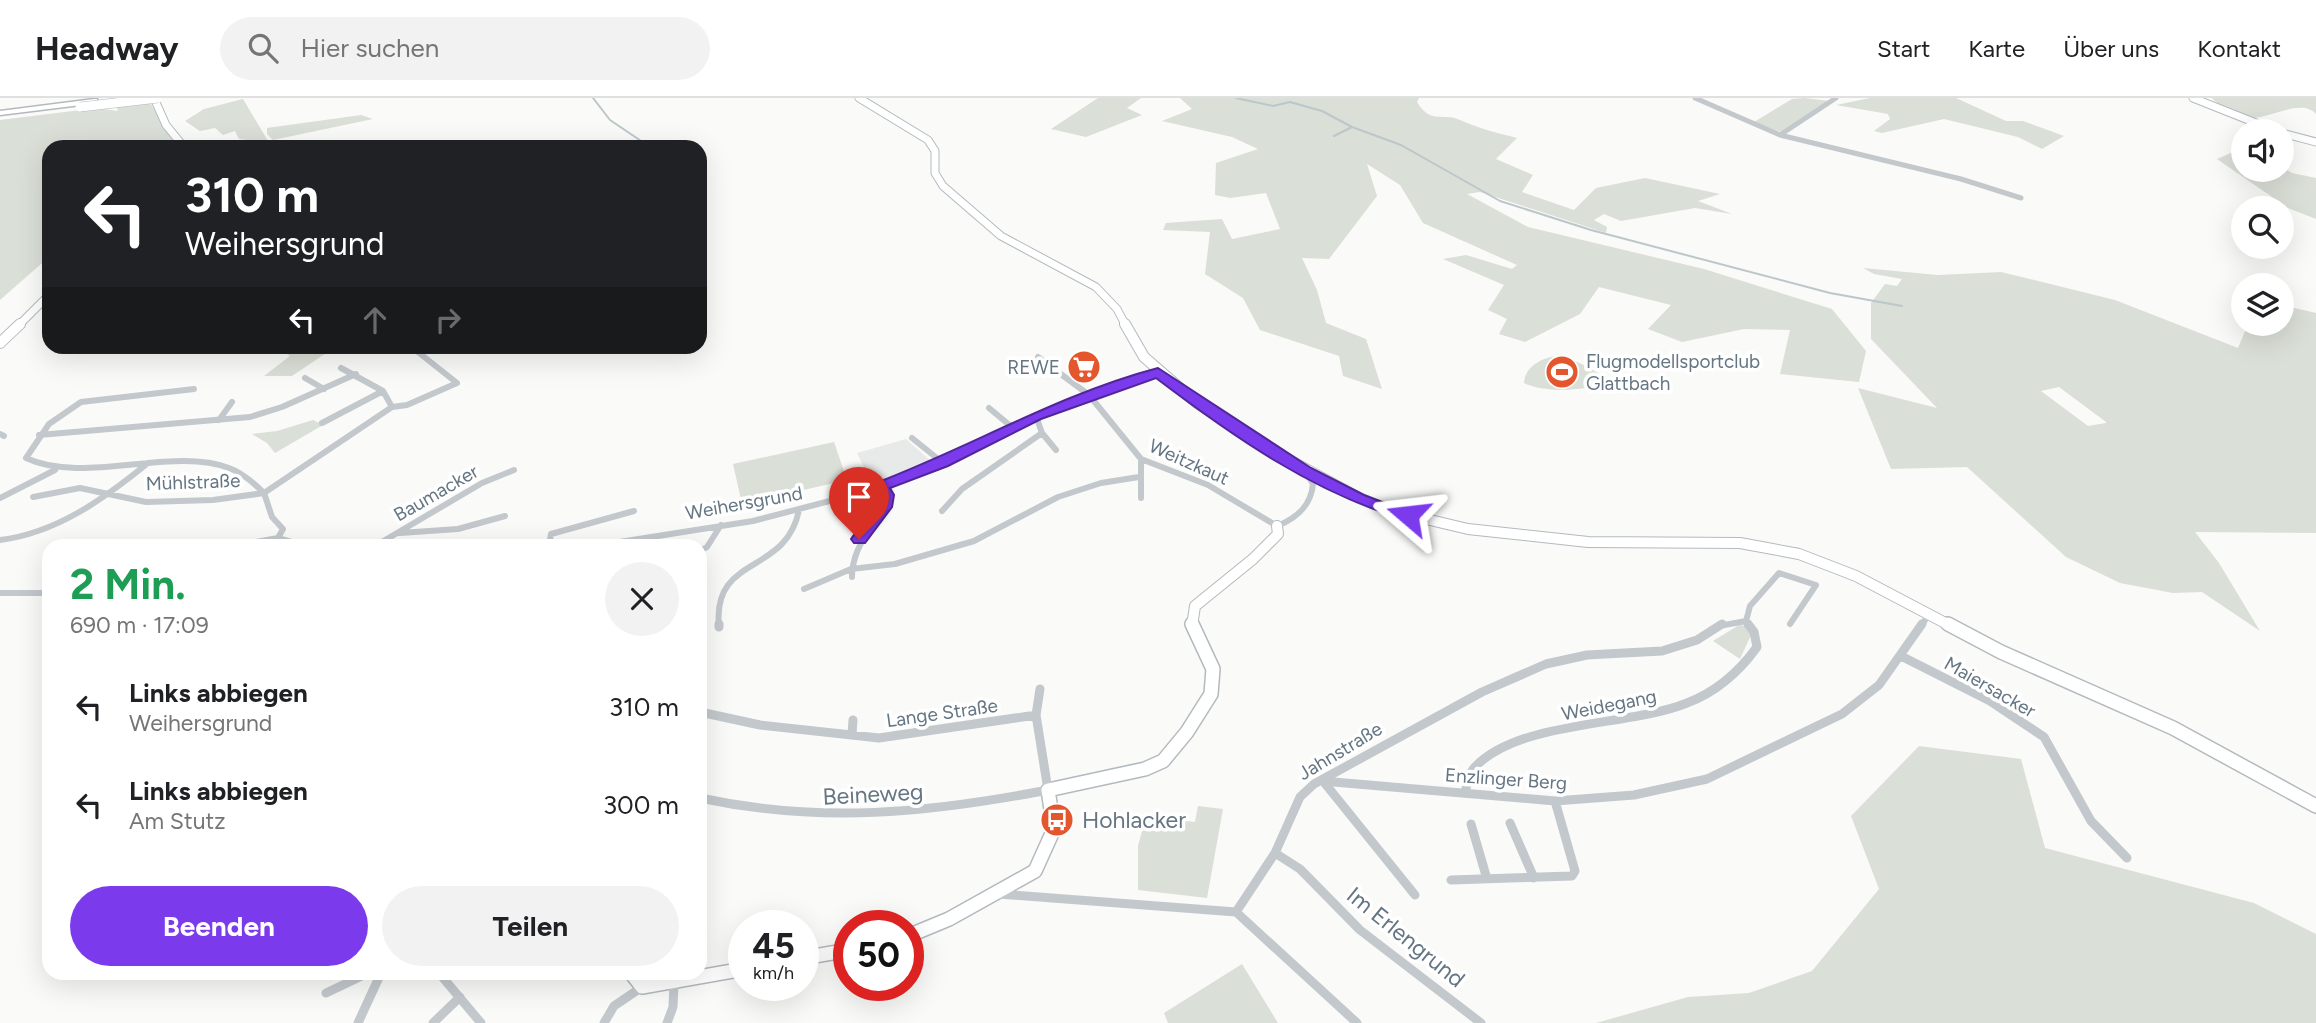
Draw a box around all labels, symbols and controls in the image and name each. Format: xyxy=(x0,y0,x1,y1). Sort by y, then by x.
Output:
search box xyxy=(220,17,710,80)
text: Headway xyxy=(35,29,178,68)
icon: search xyxy=(244,29,282,67)
text: Hier suchen xyxy=(300,32,439,64)
text: Start xyxy=(1877,34,1930,63)
text: Karte xyxy=(1968,34,2025,63)
text: Über uns xyxy=(2063,34,2159,63)
text: Kontakt xyxy=(2197,34,2281,63)
map controls xyxy=(2231,119,2294,336)
button: sound xyxy=(2231,119,2294,182)
text: 310 m xyxy=(185,165,319,224)
icon: left xyxy=(70,168,161,259)
button: search xyxy=(2231,196,2294,259)
text: Weihersgrund xyxy=(185,225,384,263)
button: layers xyxy=(2231,273,2294,336)
icon: left xyxy=(283,301,321,339)
icon: ahead xyxy=(356,301,394,339)
icon: right xyxy=(429,301,467,339)
supermarket icon: REWE xyxy=(1065,348,1103,386)
place label: Flugmodellsportclub Glattbach xyxy=(1586,350,1760,395)
sports icon: Flugmodellsportclub Glattbach xyxy=(1543,353,1581,391)
place label: REWE xyxy=(1007,356,1060,379)
street label: Weitzkaut xyxy=(1145,434,1233,490)
street label: Baumacker xyxy=(390,459,483,526)
pin xyxy=(829,467,889,539)
street label: Mühlstraße xyxy=(145,469,241,495)
icon: arrive xyxy=(840,478,878,516)
position arrow xyxy=(1371,478,1445,552)
street label: Weihersgrund xyxy=(684,481,804,525)
text: 2 Min. xyxy=(70,559,186,610)
button: close xyxy=(605,562,679,636)
text: 690 m · 17:09 xyxy=(70,611,209,639)
street label: Maiersacker xyxy=(1940,652,2040,723)
text: Links abbiegen xyxy=(129,677,308,709)
street label: Weidegang xyxy=(1560,685,1658,725)
icon: left xyxy=(70,688,108,726)
text: 310 m xyxy=(609,691,679,723)
street label: Lange Straße xyxy=(885,694,999,732)
text: Weihersgrund xyxy=(129,709,272,737)
street label: Jahnstraße xyxy=(1294,717,1386,785)
street label: Enzlinger Berg xyxy=(1444,763,1568,795)
text: Links abbiegen xyxy=(129,775,308,807)
street label: Beineweg xyxy=(822,777,924,811)
icon: left xyxy=(70,786,108,824)
text: 300 m xyxy=(603,789,679,821)
bus stop icon: Hohlacker xyxy=(1038,801,1076,839)
place label: Hohlacker xyxy=(1082,806,1186,834)
text: Am Stutz xyxy=(129,807,225,835)
street label: Im Erlengrund xyxy=(1341,881,1471,993)
button: Beenden xyxy=(70,886,368,966)
button: Teilen xyxy=(382,886,679,966)
speed limit sign: 50 xyxy=(833,910,924,1001)
text: 45 xyxy=(752,925,795,967)
text: km/h xyxy=(753,962,794,984)

